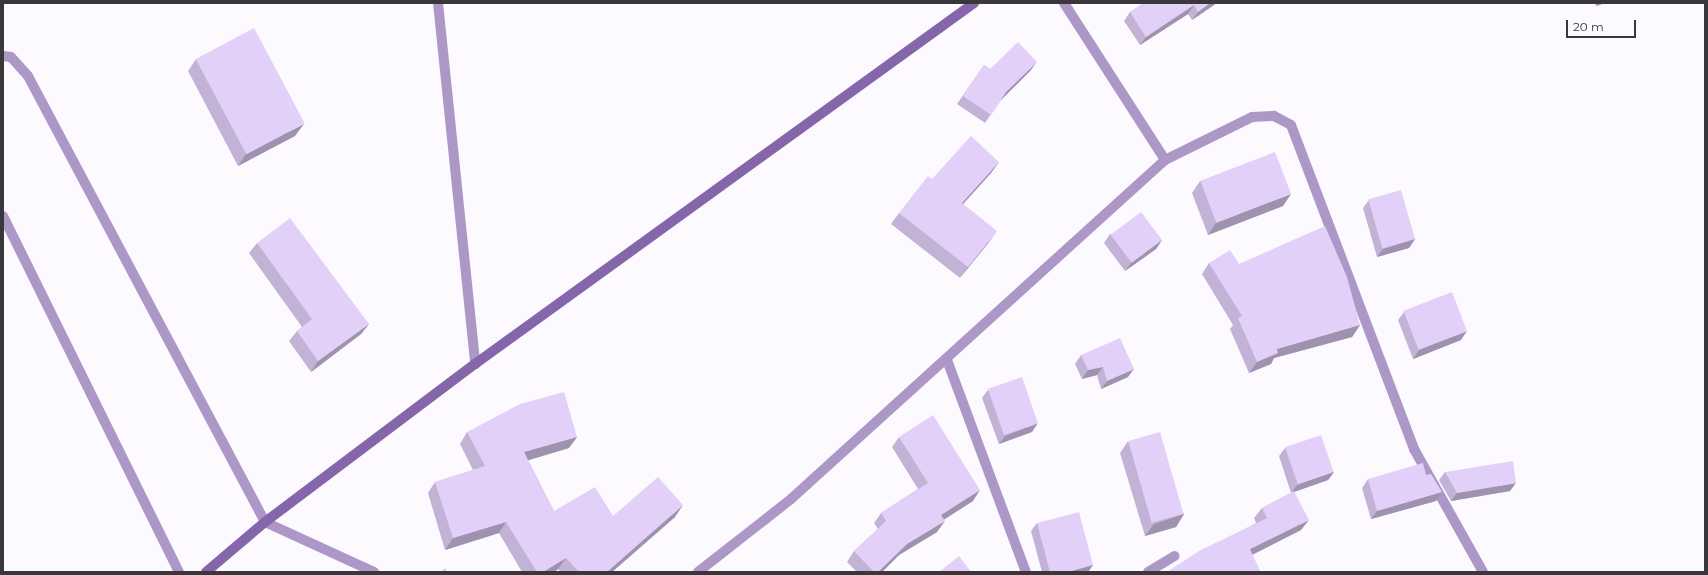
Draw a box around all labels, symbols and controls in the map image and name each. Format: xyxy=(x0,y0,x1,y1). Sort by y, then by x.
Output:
scale bar xyxy=(1568,12,1638,38)
text: 20 m xyxy=(1573,19,1604,34)

